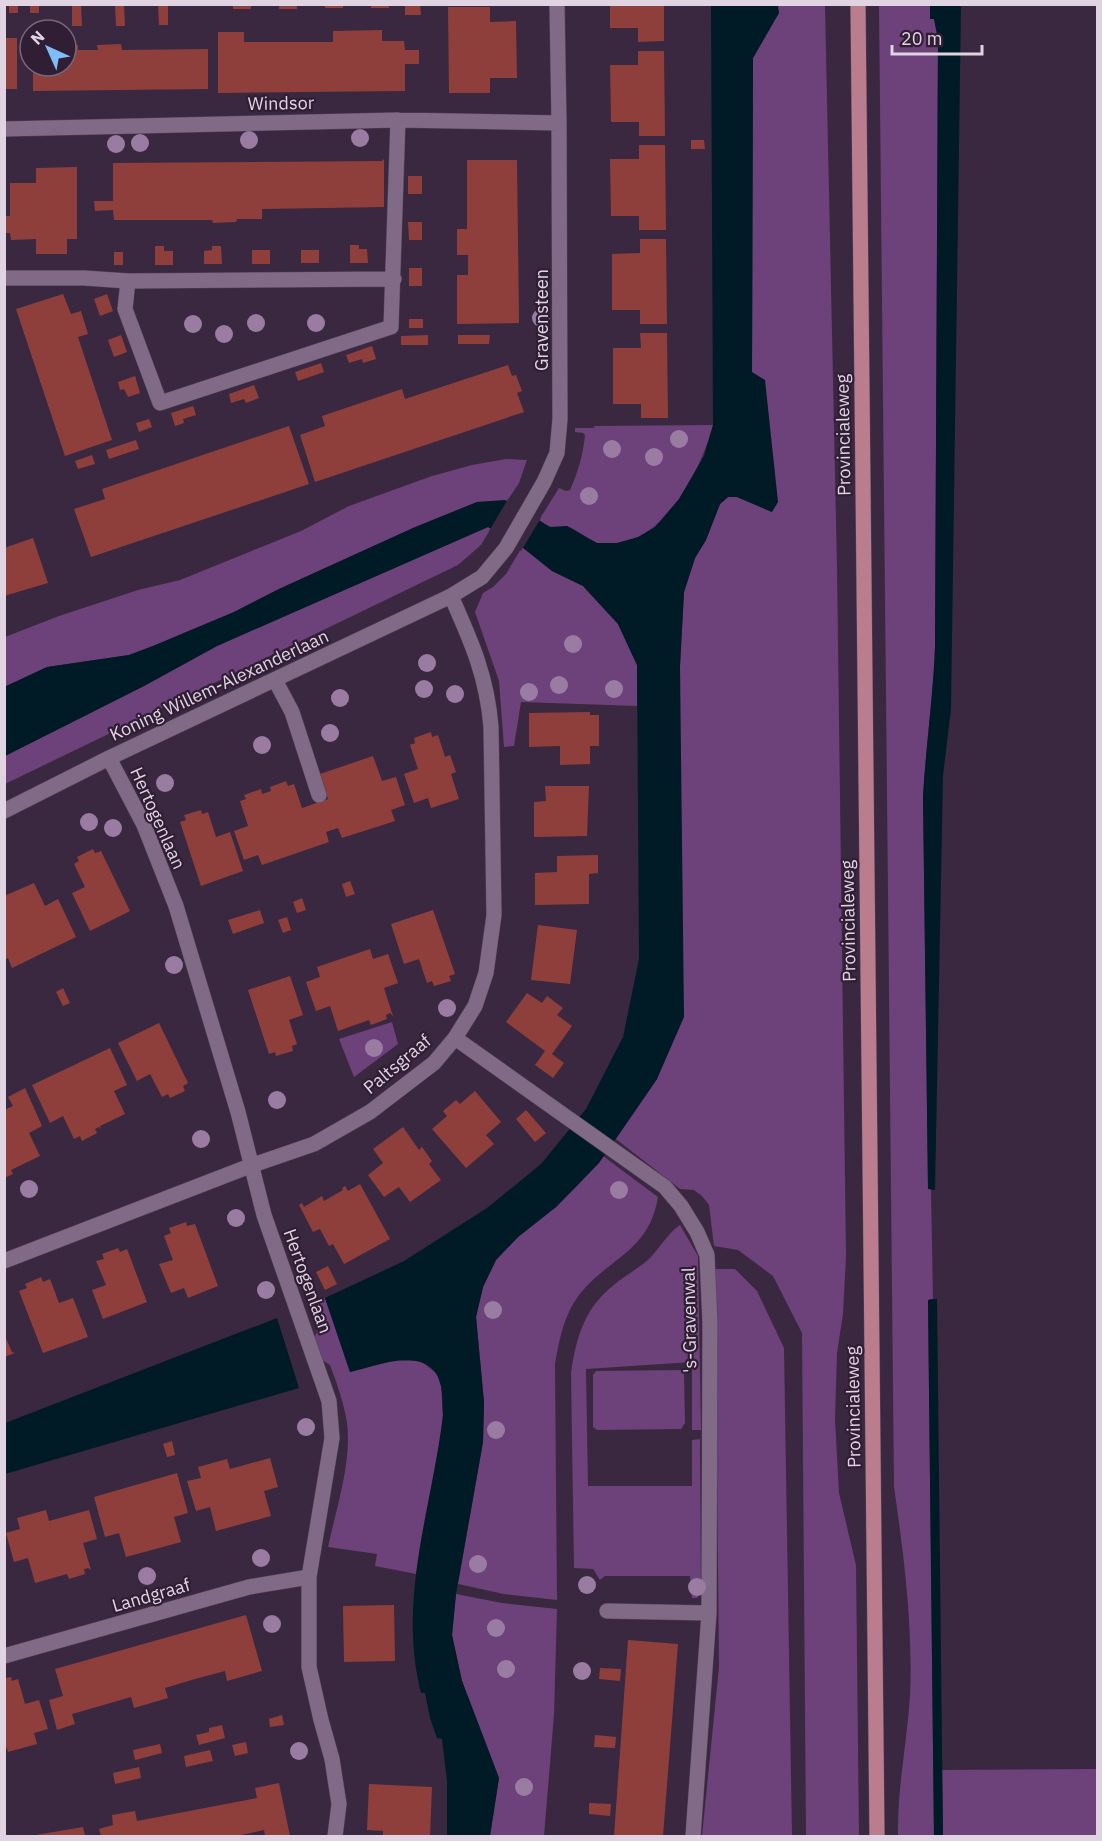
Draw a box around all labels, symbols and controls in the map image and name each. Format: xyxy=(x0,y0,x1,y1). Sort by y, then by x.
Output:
north arrow xyxy=(18,18,78,78)
scale bar xyxy=(892,18,982,56)
text: N xyxy=(26,26,49,49)
text: 20 m xyxy=(901,27,943,50)
street label: Windsor xyxy=(247,91,315,115)
street label: Gravensteen xyxy=(530,269,553,371)
street label: Provincialeweg xyxy=(830,373,856,496)
street label: Koning Willem-Alexanderlaan xyxy=(106,624,332,746)
street label: Hertogenlaan xyxy=(125,763,191,873)
street label: Provincialeweg xyxy=(835,859,861,982)
street label: Paltsgraaf xyxy=(359,1029,436,1099)
street label: Hertogenlaan xyxy=(278,1226,338,1336)
street label: 's-Gravenwal xyxy=(677,1267,701,1373)
street label: Provincialeweg xyxy=(840,1345,866,1468)
street label: Landgraaf xyxy=(109,1573,193,1617)

